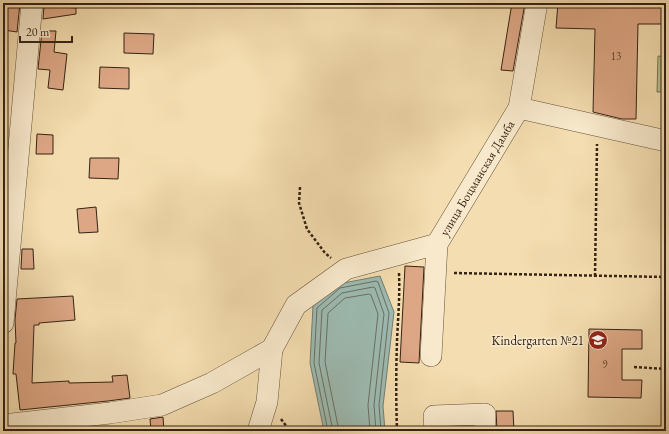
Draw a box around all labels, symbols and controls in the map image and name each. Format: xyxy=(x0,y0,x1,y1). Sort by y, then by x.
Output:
scale bar xyxy=(20,18,72,44)
text: 20 m xyxy=(26,24,50,40)
house number: 13 xyxy=(611,49,621,63)
street label: улица Боцманская Дамба xyxy=(436,116,519,239)
school or university icon: Kindergarten №21 xyxy=(587,329,609,351)
place label: Kindergarten №21 xyxy=(492,332,584,349)
house number: 9 xyxy=(602,357,608,371)

